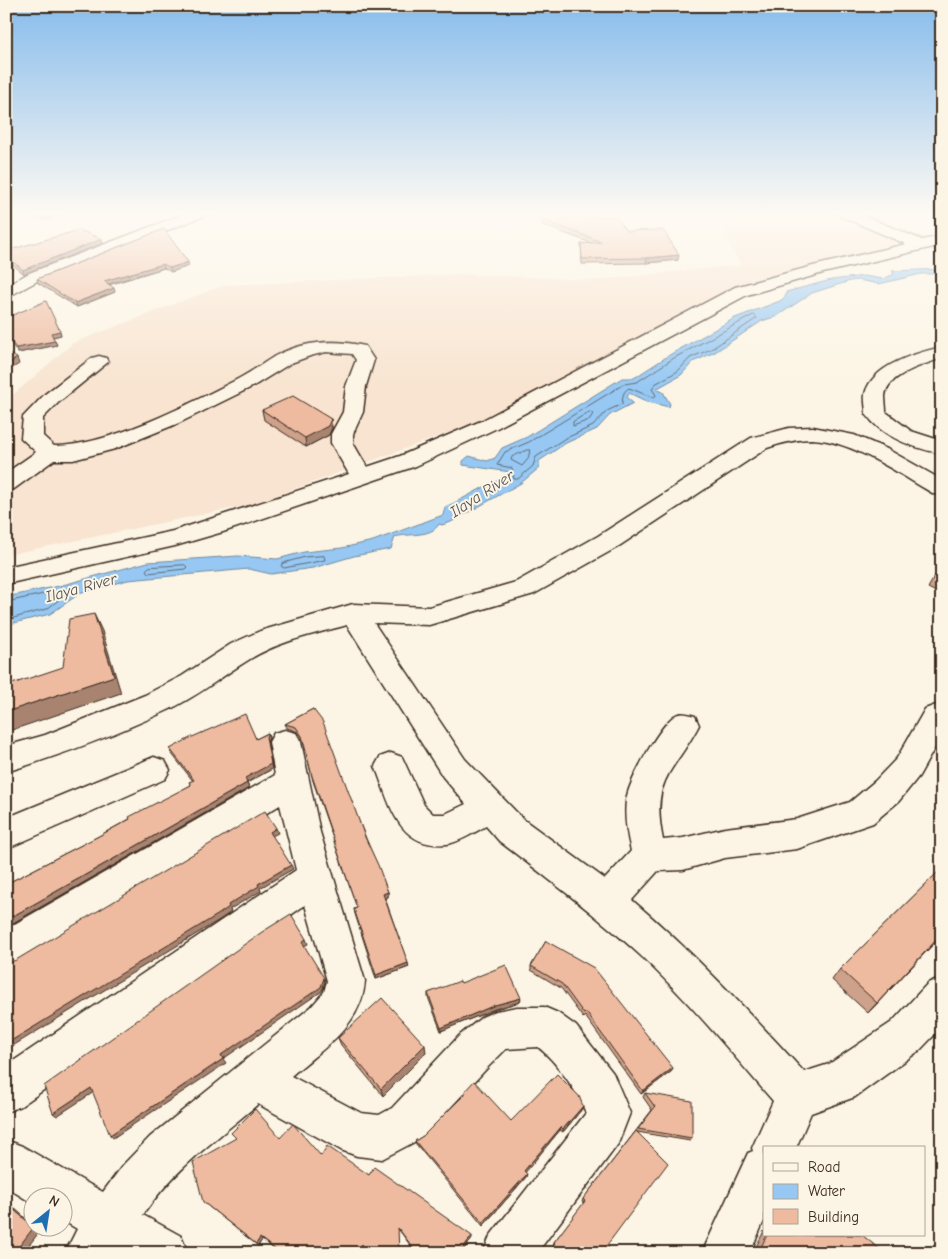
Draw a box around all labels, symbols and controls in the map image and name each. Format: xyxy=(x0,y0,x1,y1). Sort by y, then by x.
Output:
water label: Ilaya River xyxy=(446,466,518,522)
water label: Ilaya River xyxy=(42,570,119,606)
legend xyxy=(763,1146,926,1236)
text: Road xyxy=(808,1158,840,1176)
text: Water xyxy=(808,1182,845,1200)
north arrow xyxy=(22,1186,72,1236)
text: N xyxy=(46,1192,62,1211)
text: Building xyxy=(808,1208,859,1226)

